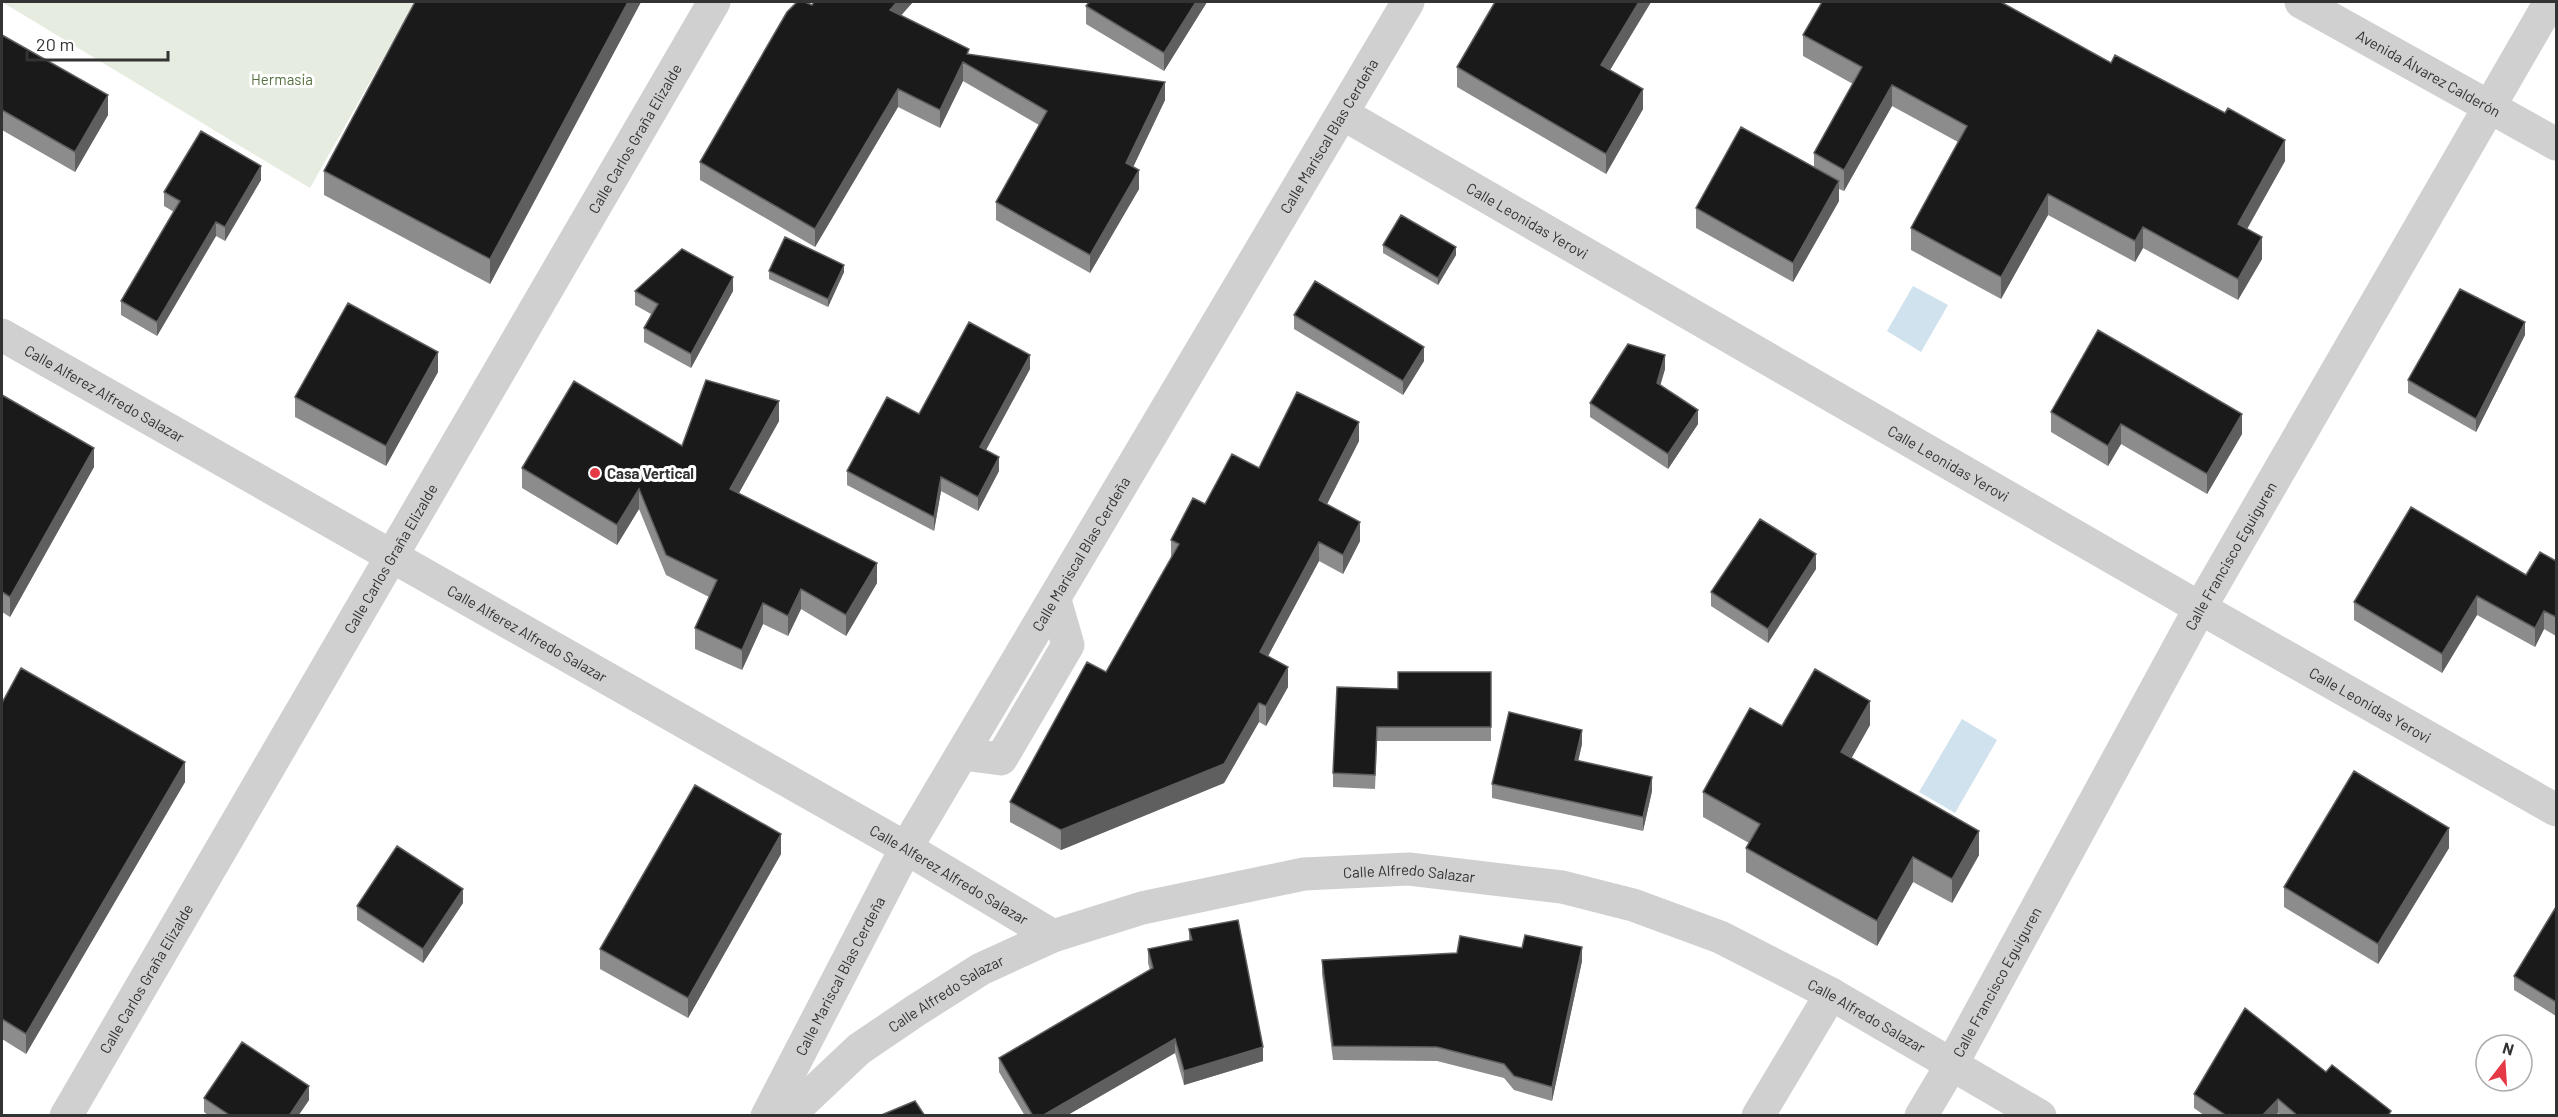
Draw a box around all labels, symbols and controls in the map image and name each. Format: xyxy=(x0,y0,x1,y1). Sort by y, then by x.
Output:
scale bar xyxy=(27,24,168,62)
street label: Avenida Álvarez Calderón xyxy=(2353,26,2504,120)
text: 20 m xyxy=(36,33,74,55)
street label: Calle Mariscal Blas Cerdeña xyxy=(1276,55,1381,216)
street label: Calle Carlos Graña Elizalde xyxy=(584,60,685,216)
park label: Hermasia xyxy=(251,70,313,88)
street label: Calle Leonidas Yerovi xyxy=(1464,178,1591,262)
street label: Calle Alferez Alfredo Salazar xyxy=(21,341,188,446)
street label: Calle Leonidas Yerovi xyxy=(1885,421,2013,505)
place label: Casa Vertical xyxy=(607,464,694,482)
marker: Casa Vertical xyxy=(588,466,602,480)
street label: Calle Mariscal Blas Cerdeña xyxy=(1028,473,1133,634)
street label: Calle Francisco Eguiguren xyxy=(2181,478,2280,633)
street label: Calle Carlos Graña Elizalde xyxy=(340,480,441,637)
street label: Calle Alferez Alfredo Salazar xyxy=(444,581,611,686)
street label: Calle Leonidas Yerovi xyxy=(2306,663,2434,746)
street label: Calle Alferez Alfredo Salazar xyxy=(867,820,1032,928)
street label: Calle Alfredo Salazar xyxy=(1343,860,1477,886)
street label: Calle Mariscal Blas Cerdeña xyxy=(791,893,888,1058)
street label: Calle Carlos Graña Elizalde xyxy=(95,901,196,1057)
street label: Calle Francisco Eguiguren xyxy=(1949,904,2045,1060)
street label: Calle Alfredo Salazar xyxy=(885,951,1007,1036)
street label: Calle Alfredo Salazar xyxy=(1805,975,1929,1056)
north arrow xyxy=(2474,1033,2534,1093)
text: N xyxy=(2501,1038,2516,1059)

